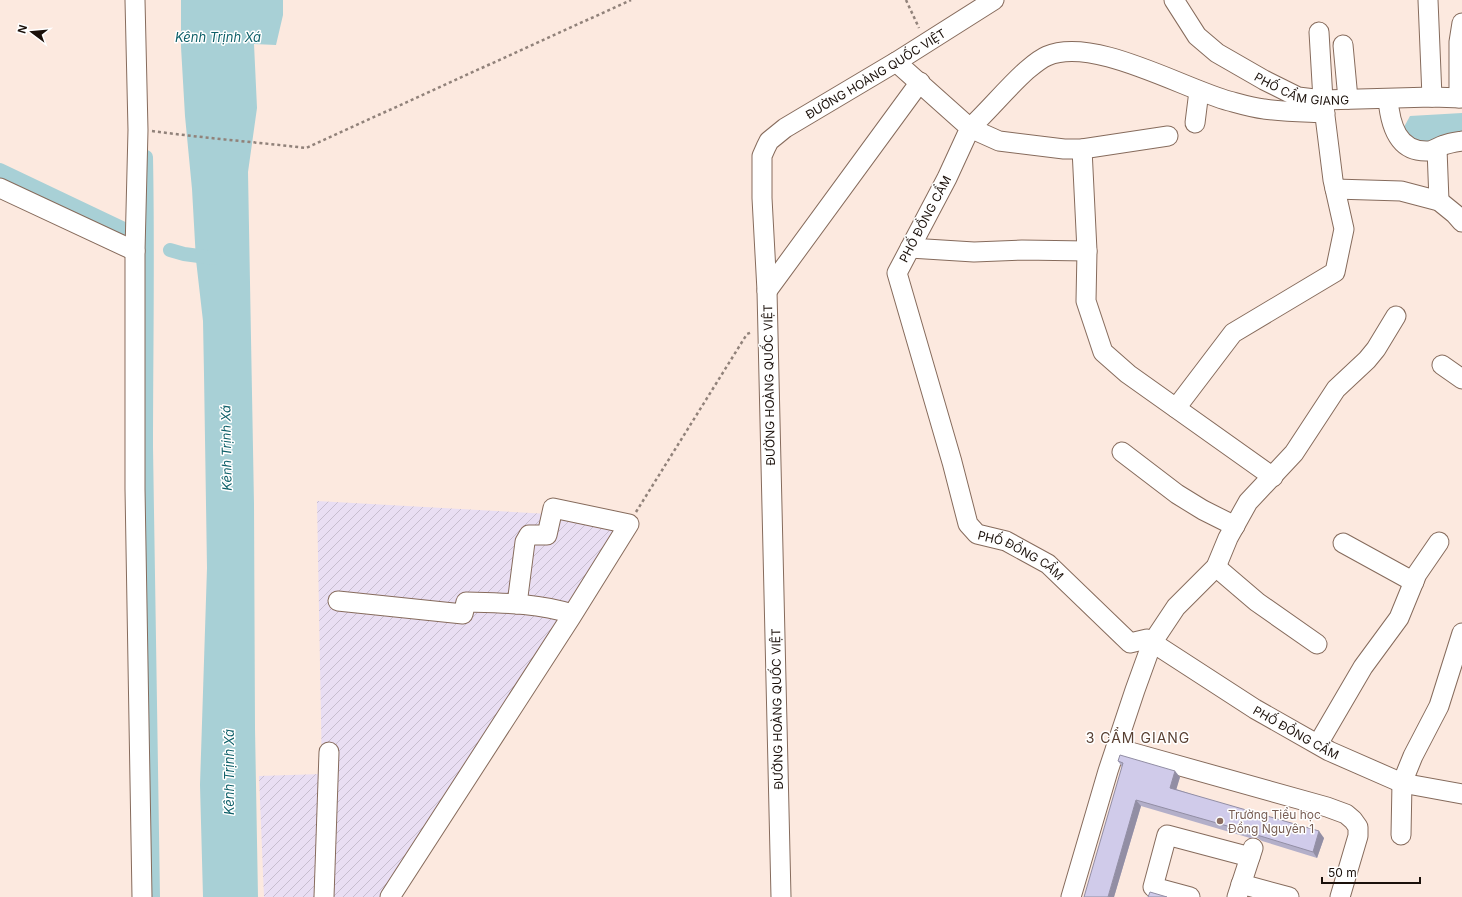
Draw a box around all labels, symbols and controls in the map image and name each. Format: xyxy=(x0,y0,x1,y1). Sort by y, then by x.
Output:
north arrow xyxy=(12,12,52,52)
text: N xyxy=(15,23,30,35)
street label: ĐƯỜNG HOÀNG QUỐC VIỆT xyxy=(803,25,948,122)
water label: Kênh Trịnh Xá xyxy=(175,29,261,45)
street label: PHỐ CẨM GIANG xyxy=(1252,69,1349,108)
street label: PHỐ ĐỒNG CẨM xyxy=(894,172,954,265)
street label: ĐƯỜNG HOÀNG QUỐC VIỆT xyxy=(758,304,778,466)
water label: Kênh Trịnh Xá xyxy=(217,405,235,491)
street label: PHỐ ĐỒNG CẨM xyxy=(976,527,1067,583)
street label: ĐƯỜNG HOÀNG QUỐC VIỆT xyxy=(766,628,786,790)
street label: PHỐ ĐỒNG CẨM xyxy=(1251,702,1341,762)
district label: 3 CẨM GIANG xyxy=(1086,727,1190,746)
water label: Kênh Trịnh Xá xyxy=(221,729,237,815)
place label: Trường Tiểu học Đồng Nguyên 1 xyxy=(1228,807,1321,836)
marker: Trường Tiểu học Đồng Nguyên 1 xyxy=(1215,816,1225,826)
scale bar xyxy=(1322,859,1420,885)
text: 50 m xyxy=(1328,865,1357,880)

